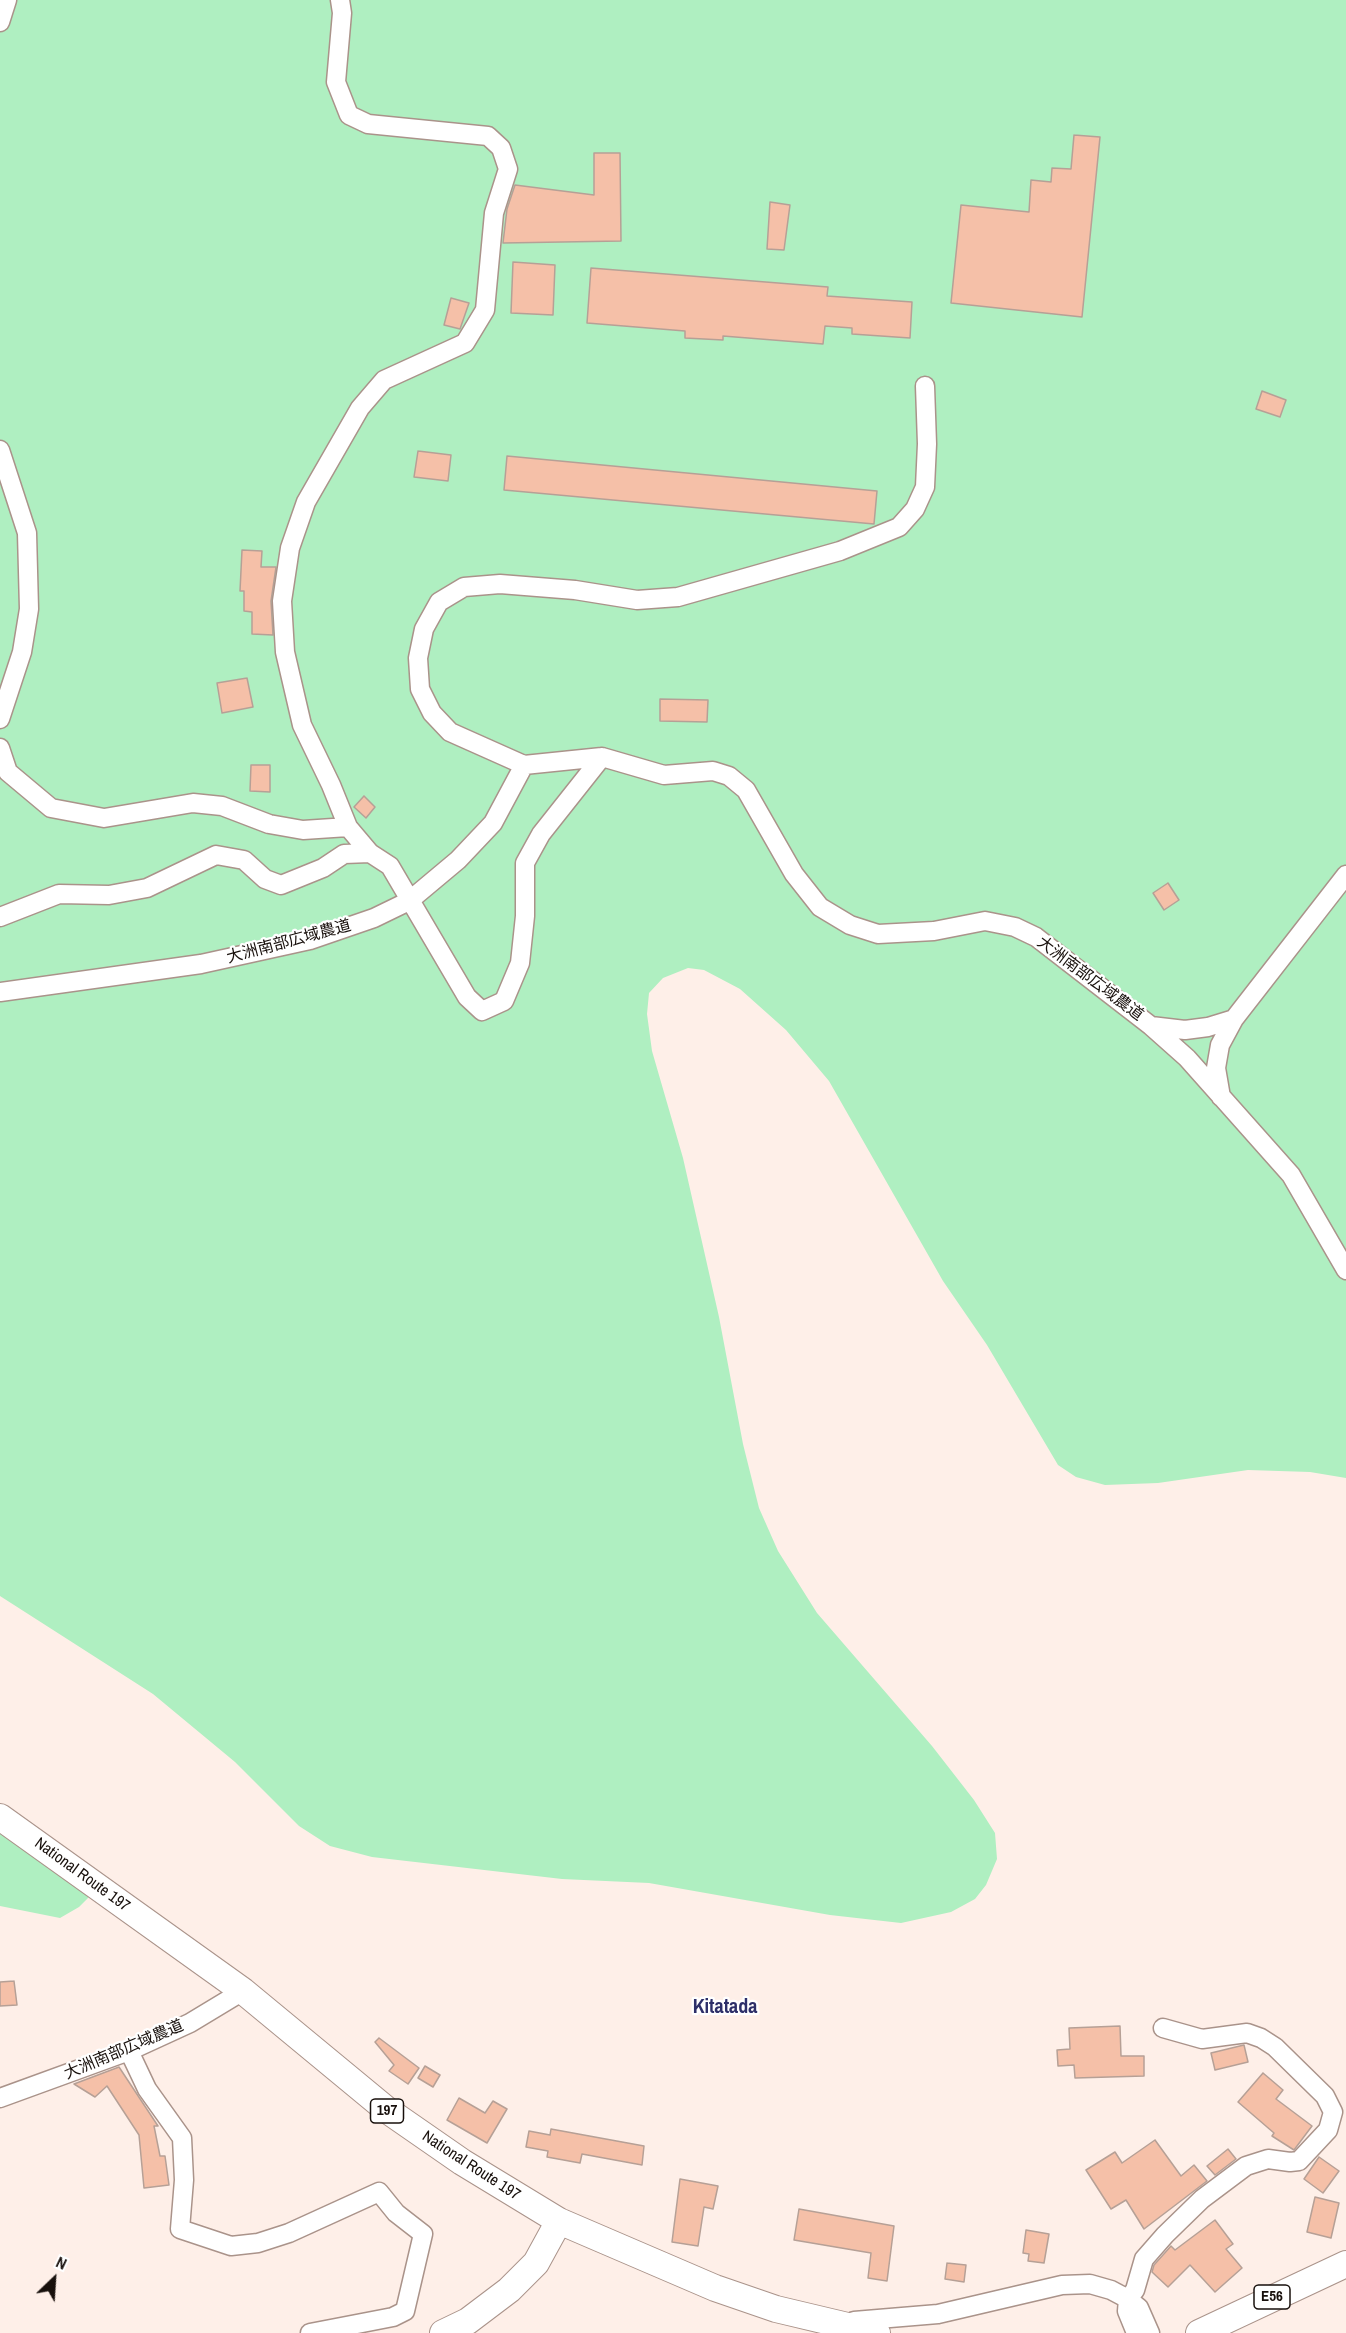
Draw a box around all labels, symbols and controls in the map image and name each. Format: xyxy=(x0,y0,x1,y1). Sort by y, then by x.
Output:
street label: 大洲南部広域農道 xyxy=(225,916,353,968)
street label: 大洲南部広域農道 xyxy=(1033,933,1147,1025)
street label: National Route 197 xyxy=(31,1834,133,1916)
district label: Kitatada xyxy=(693,1996,757,2020)
street label: 大洲南部広域農道 xyxy=(61,2016,187,2084)
road number: 197 xyxy=(370,2099,404,2123)
street label: National Route 197 xyxy=(418,2127,524,2205)
north arrow xyxy=(24,2249,84,2309)
text: N xyxy=(53,2251,71,2275)
road number: E56 xyxy=(1254,2285,1290,2309)

